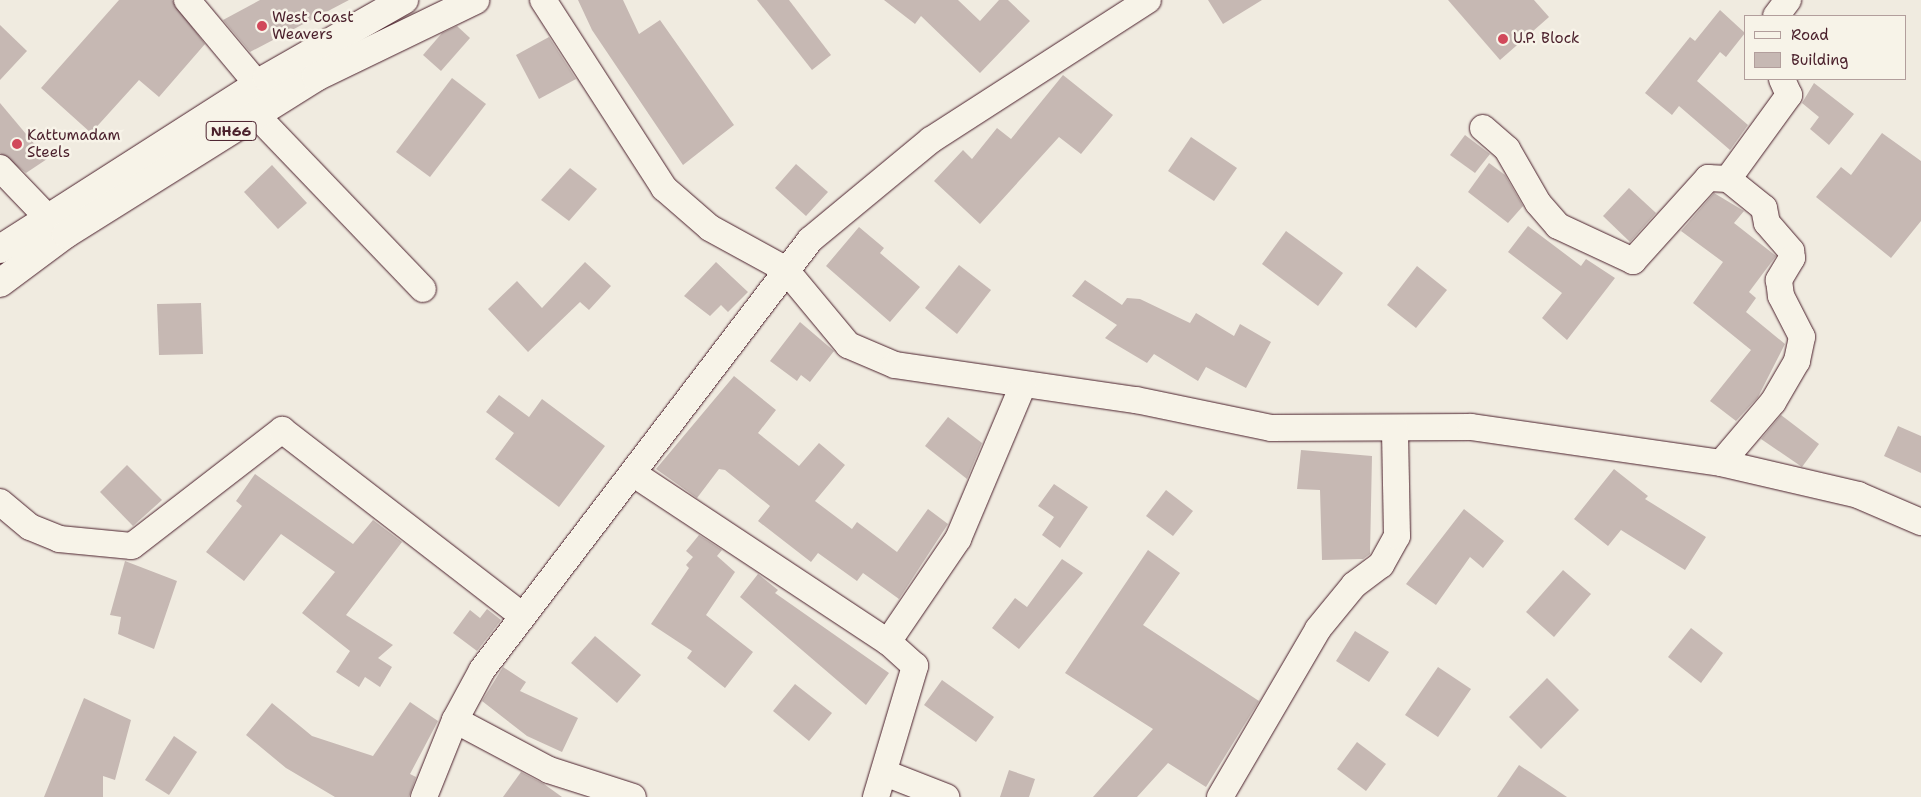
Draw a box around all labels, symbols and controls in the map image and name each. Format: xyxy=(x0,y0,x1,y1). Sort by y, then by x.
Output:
place label: West Coast Weavers xyxy=(272,8,354,43)
legend xyxy=(1744,15,1906,80)
marker: West Coast Weavers xyxy=(256,20,268,32)
text: Road xyxy=(1791,25,1829,45)
place label: U.P. Block xyxy=(1513,30,1580,48)
marker: U.P. Block xyxy=(1497,33,1509,45)
text: Building xyxy=(1791,50,1848,70)
road number: NH66 xyxy=(205,120,257,142)
place label: Kattumadam Steels xyxy=(27,126,120,161)
marker: Kattumadam Steels xyxy=(11,138,23,150)

